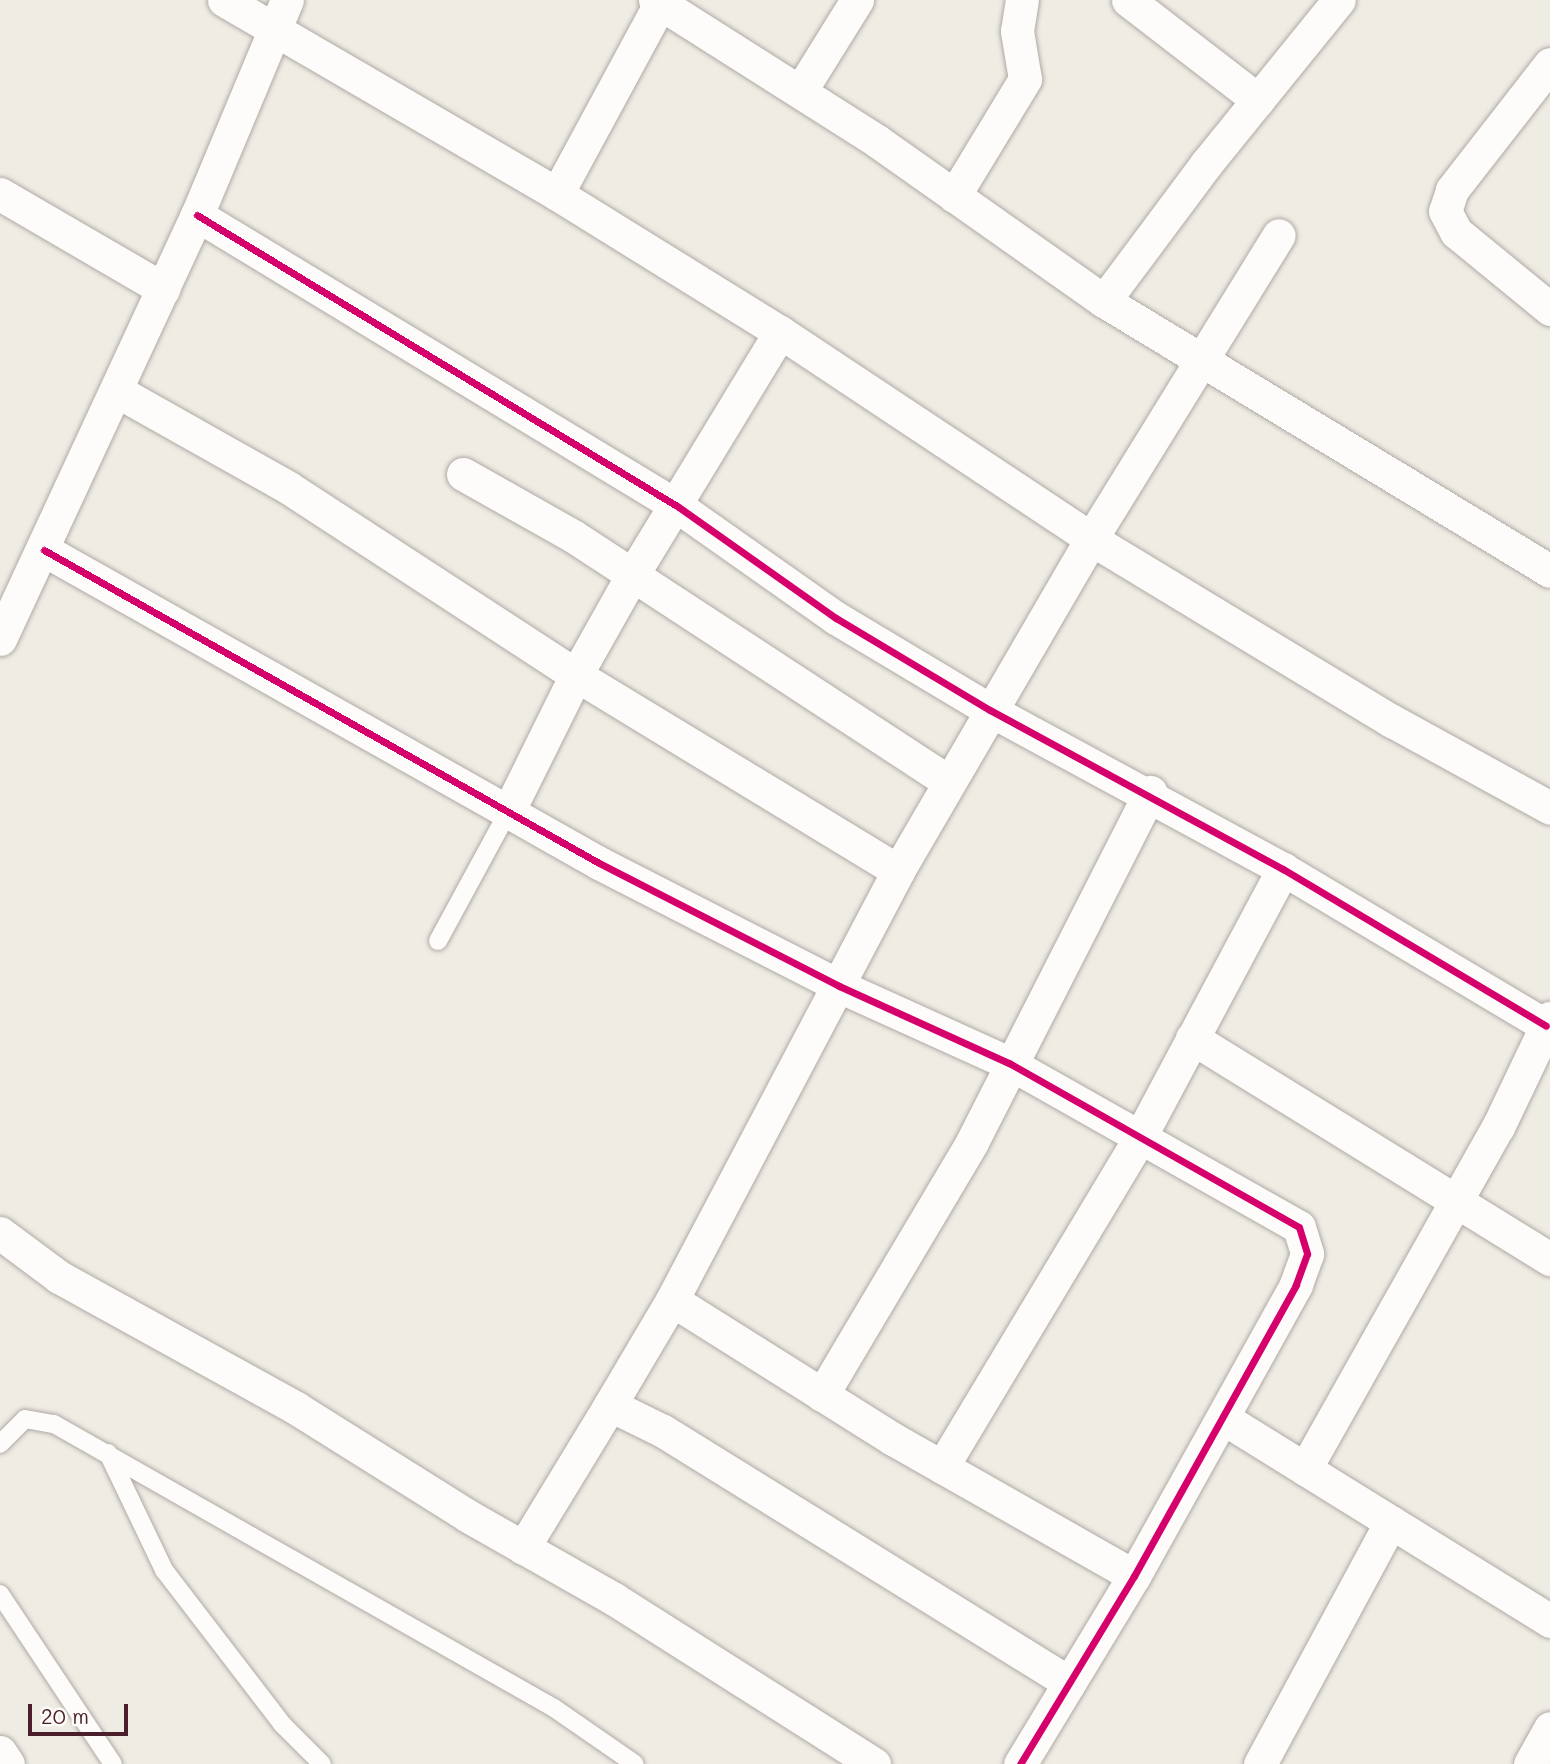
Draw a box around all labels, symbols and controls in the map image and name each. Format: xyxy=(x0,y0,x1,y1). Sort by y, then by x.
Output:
scale bar xyxy=(32,1690,131,1734)
text: 20 m xyxy=(41,1702,89,1729)

